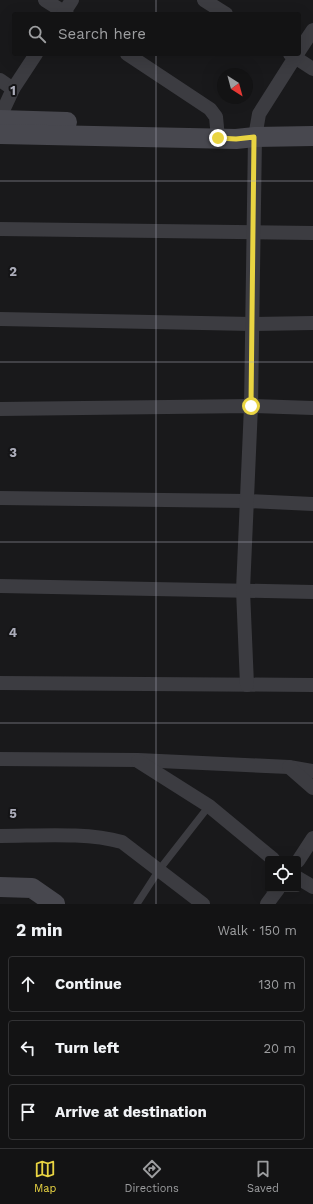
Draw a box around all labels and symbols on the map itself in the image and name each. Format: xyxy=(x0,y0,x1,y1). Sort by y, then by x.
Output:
north arrow xyxy=(217,68,253,104)
text: 1 xyxy=(10,83,16,98)
route end xyxy=(209,129,227,147)
text: 2 xyxy=(9,264,17,279)
route start xyxy=(242,397,260,415)
text: 3 xyxy=(9,445,17,460)
text: 4 xyxy=(9,625,18,640)
text: 5 xyxy=(9,806,17,821)

